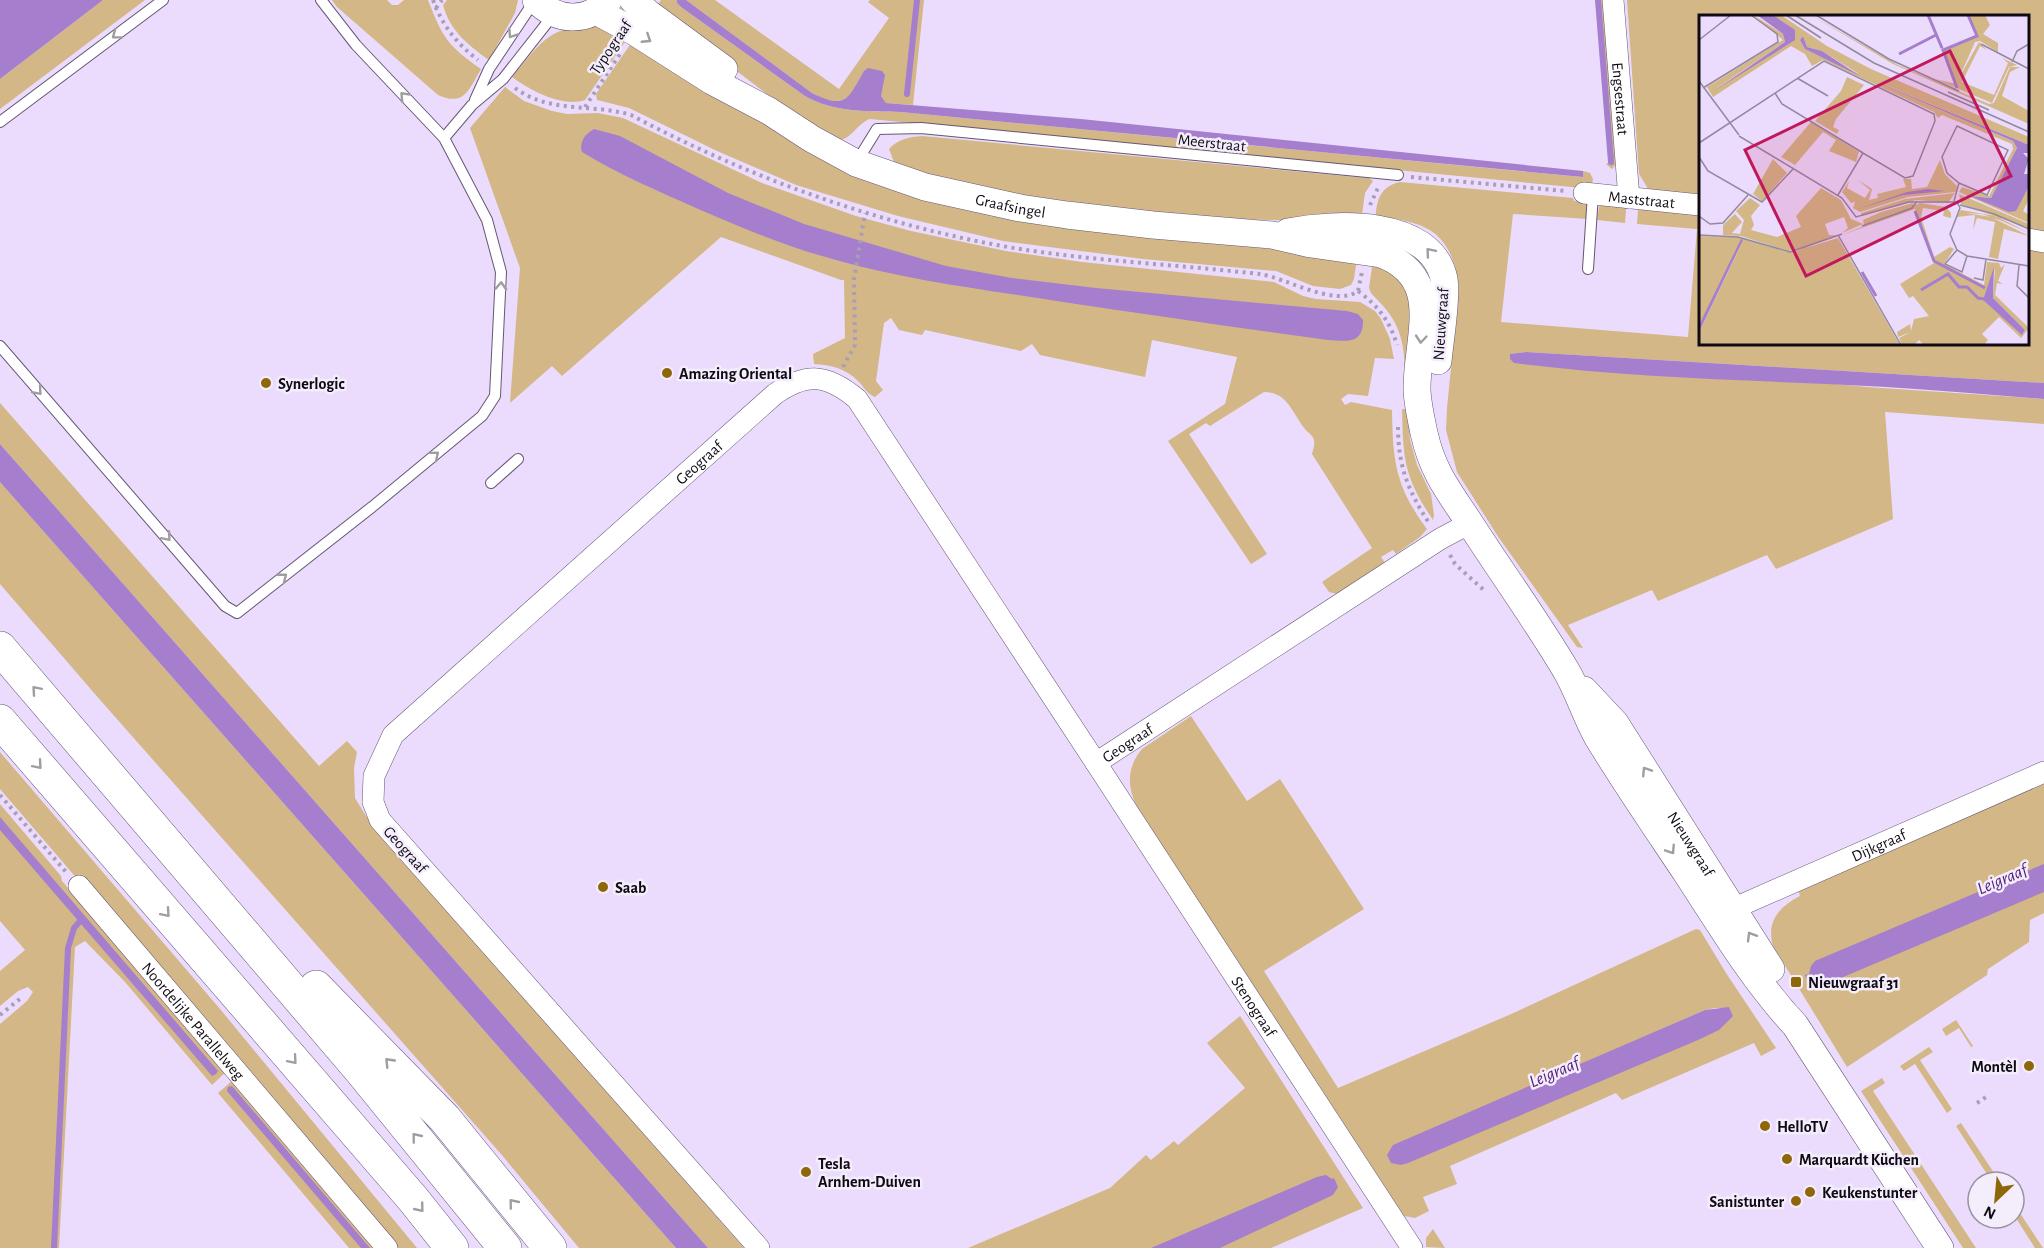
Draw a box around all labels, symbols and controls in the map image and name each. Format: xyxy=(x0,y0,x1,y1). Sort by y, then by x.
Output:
inset map xyxy=(1699,15,2029,345)
street label: Typograaf xyxy=(587,16,636,78)
one-way arrow xyxy=(112,28,123,39)
one-way arrow xyxy=(509,28,520,39)
one-way arrow xyxy=(641,32,651,44)
street label: Engsestraat xyxy=(1609,62,1631,136)
one-way arrow xyxy=(400,92,411,103)
street label: Meerstraat xyxy=(1177,131,1247,155)
street label: Maststraat xyxy=(1608,189,1676,211)
street label: Graafsingel xyxy=(974,191,1046,221)
one-way arrow xyxy=(1426,248,1437,259)
one-way arrow xyxy=(494,281,507,290)
street label: Nieuwgraaf xyxy=(1430,286,1452,361)
one-way arrow xyxy=(1415,334,1428,343)
marker: Amazing Oriental xyxy=(660,366,674,380)
place label: Amazing Oriental xyxy=(679,366,792,382)
marker: Synerlogic xyxy=(259,376,273,390)
place label: Synerlogic xyxy=(278,376,345,393)
one-way arrow xyxy=(31,384,42,395)
street label: Geograaf xyxy=(673,437,727,488)
one-way arrow xyxy=(429,451,440,462)
one-way arrow xyxy=(160,531,171,541)
one-way arrow xyxy=(276,573,287,584)
one-way arrow xyxy=(32,686,43,697)
street label: Geograaf xyxy=(1100,721,1157,766)
one-way arrow xyxy=(31,758,42,769)
one-way arrow xyxy=(1642,767,1653,778)
street label: Nieuwgraaf xyxy=(1664,809,1717,880)
street label: Geograaf xyxy=(380,823,431,877)
street label: Dijkgraaf xyxy=(1849,826,1910,865)
one-way arrow xyxy=(1664,844,1676,854)
water label: Leigraaf xyxy=(1975,860,2033,898)
marker: Saab xyxy=(596,880,610,894)
place label: Saab xyxy=(615,880,646,896)
one-way arrow xyxy=(159,906,170,917)
one-way arrow xyxy=(1747,931,1758,942)
street label: Noordelijke Parallelweg xyxy=(139,960,247,1083)
street label: Stenograaf xyxy=(1228,974,1279,1040)
marker: Nieuwgraaf 31 xyxy=(1789,975,1803,989)
place label: Nieuwgraaf 31 xyxy=(1808,975,1899,991)
one-way arrow xyxy=(286,1053,297,1064)
water label: Leigraaf xyxy=(1527,1053,1585,1091)
one-way arrow xyxy=(385,1059,396,1069)
place label: Montèl xyxy=(1971,1059,2017,1075)
marker: Montèl xyxy=(2022,1059,2036,1073)
marker: HelloTV xyxy=(1758,1119,1772,1133)
place label: HelloTV xyxy=(1777,1119,1829,1135)
one-way arrow xyxy=(412,1133,423,1144)
marker: Marquardt Küchen xyxy=(1780,1152,1794,1166)
place label: Marquardt Küchen xyxy=(1799,1152,1919,1168)
place label: Tesla Arnhem-Duiven xyxy=(818,1156,921,1190)
marker: Tesla Arnhem-Duiven xyxy=(799,1165,813,1179)
north arrow xyxy=(1966,1170,2026,1230)
marker: Keukenstunter xyxy=(1803,1185,1817,1199)
place label: Keukenstunter xyxy=(1822,1185,1918,1201)
place label: Sanistunter xyxy=(1709,1194,1784,1210)
marker: Sanistunter xyxy=(1789,1194,1803,1208)
one-way arrow xyxy=(510,1199,521,1210)
one-way arrow xyxy=(413,1201,424,1212)
text: N xyxy=(1981,1203,1998,1222)

